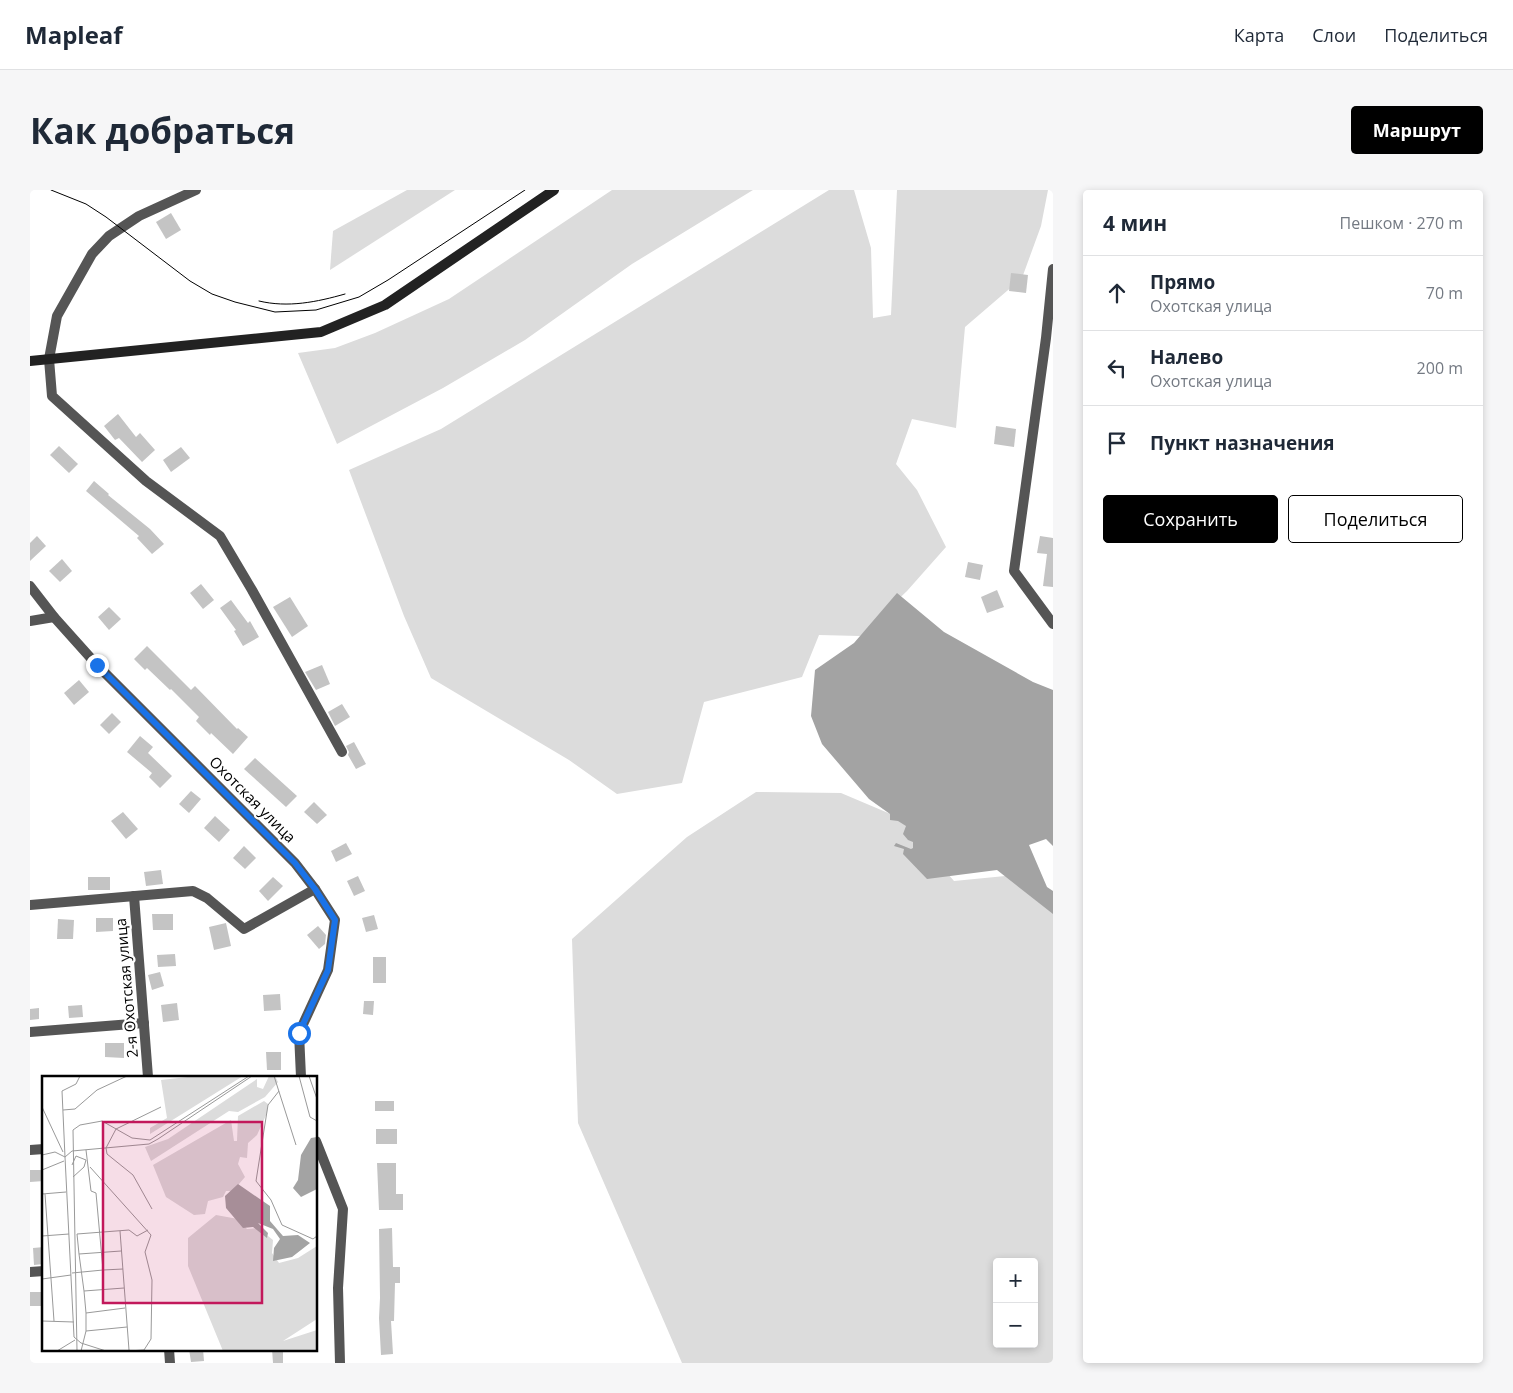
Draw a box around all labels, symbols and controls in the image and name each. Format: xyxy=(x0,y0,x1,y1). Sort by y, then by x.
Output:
text: Mapleaf xyxy=(25,18,123,51)
text: Карта xyxy=(1234,23,1284,47)
text: Слои xyxy=(1312,23,1356,47)
text: Поделиться xyxy=(1384,23,1488,47)
button: Маршрут xyxy=(1351,106,1483,154)
text: Как добраться xyxy=(30,107,295,154)
text: 4 мин xyxy=(1103,209,1167,237)
text: Пешком · 270 m xyxy=(1340,212,1463,234)
text: Прямо xyxy=(1150,269,1215,295)
icon: ahead xyxy=(1103,279,1131,307)
text: 70 m xyxy=(1426,282,1463,304)
text: Охотская улица xyxy=(1150,295,1272,317)
text: Налево xyxy=(1150,344,1223,370)
icon: left xyxy=(1103,354,1131,382)
text: 200 m xyxy=(1417,357,1463,379)
text: Охотская улица xyxy=(1150,370,1272,392)
icon: arrive xyxy=(1103,429,1131,457)
text: Пункт назначения xyxy=(1150,430,1335,456)
button: Сохранить xyxy=(1103,495,1278,543)
button: Поделиться xyxy=(1288,495,1463,543)
route end xyxy=(86,654,109,677)
street label: Охотская улица xyxy=(205,751,301,847)
street label: 2-я Охотская улица xyxy=(110,917,142,1059)
route start xyxy=(288,1022,311,1045)
inset map xyxy=(42,1076,318,1350)
map controls xyxy=(993,1258,1038,1348)
button: + xyxy=(993,1258,1038,1303)
button: − xyxy=(993,1303,1038,1348)

